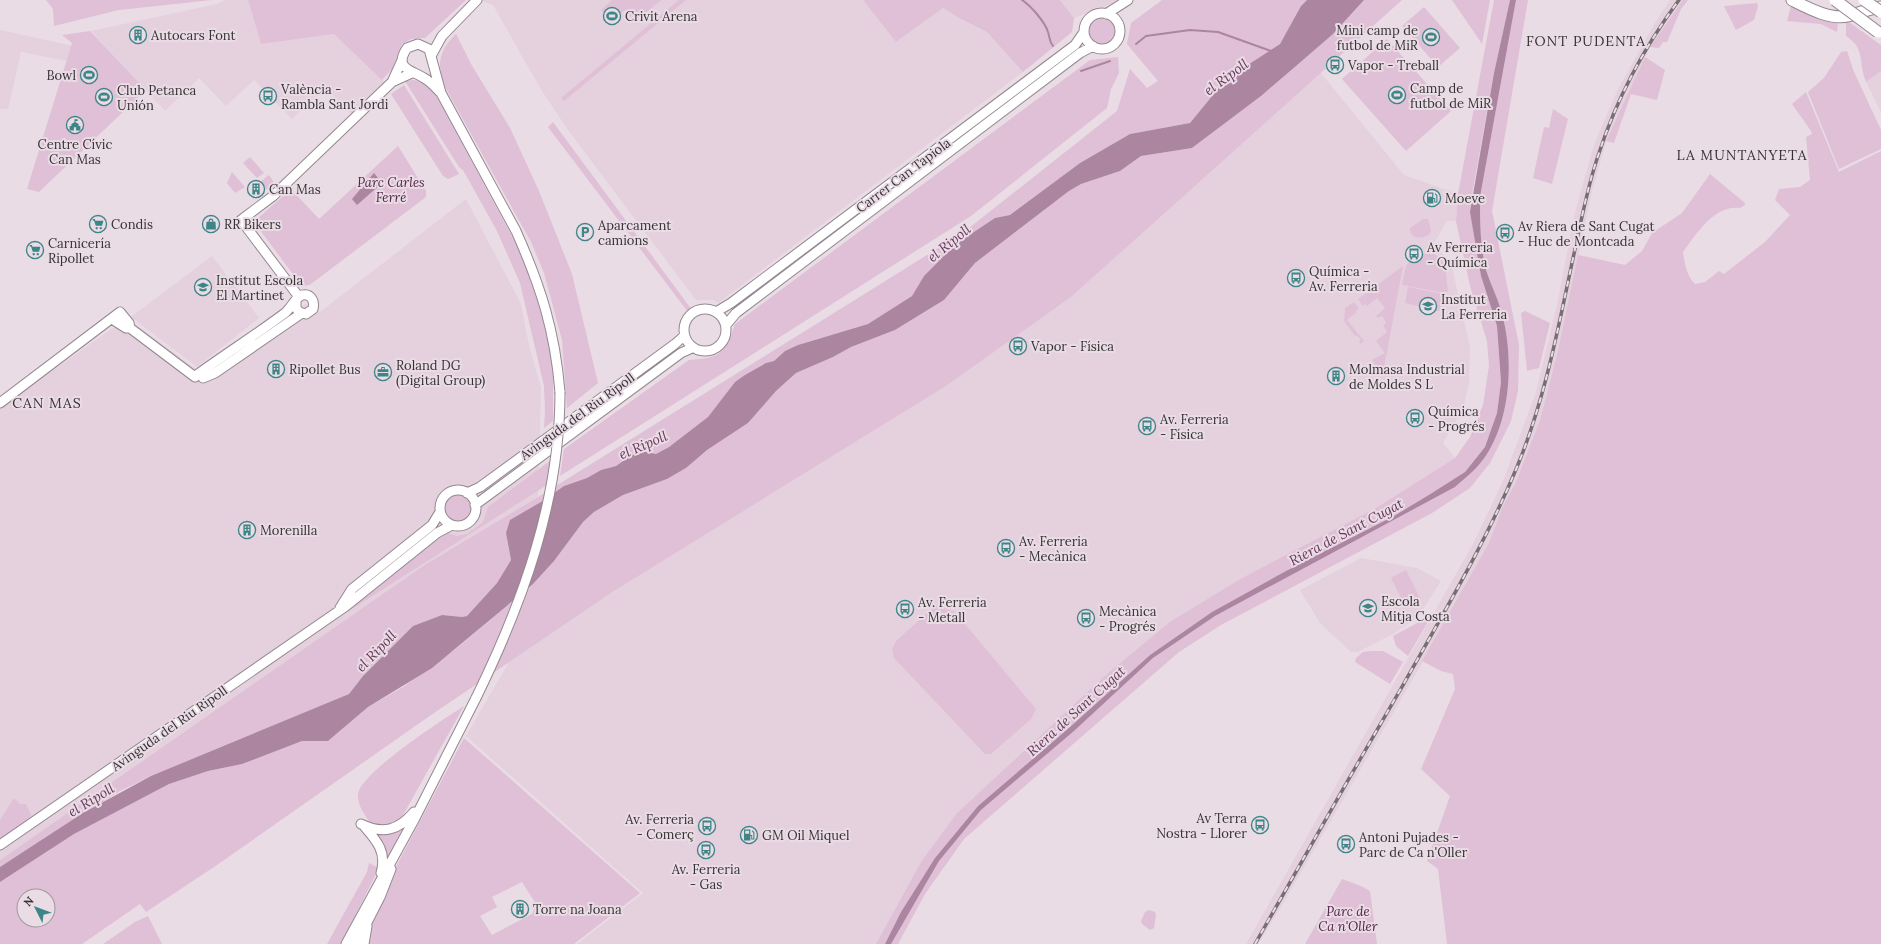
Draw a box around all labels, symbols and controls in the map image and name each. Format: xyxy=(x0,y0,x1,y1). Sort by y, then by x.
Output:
sports icon: Crivit Arena xyxy=(602,6,622,26)
place label: Crivit Arena xyxy=(625,8,698,25)
place label: Mini camp de futbol de MiR xyxy=(1336,22,1419,54)
building icon: Autocars Font xyxy=(128,25,148,45)
place label: Autocars Font xyxy=(150,27,236,44)
sports icon: Mini camp de futbol de MiR xyxy=(1421,27,1441,47)
district label: FONT PUDENTA xyxy=(1526,32,1646,50)
water label: el Ripoll xyxy=(1200,55,1252,99)
bus stop icon: Vapor - Treball xyxy=(1325,55,1345,75)
place label: Vapor - Treball xyxy=(1347,57,1440,74)
sports icon: Bowl xyxy=(79,65,99,85)
place label: Bowl xyxy=(46,67,76,84)
place label: Camp de futbol de MiR xyxy=(1410,80,1492,112)
place label: València - Rambla Sant Jordi xyxy=(280,81,389,113)
place label: Club Petanca Unión xyxy=(117,82,197,114)
sports icon: Camp de futbol de MiR xyxy=(1387,85,1407,105)
bus stop icon: València - Rambla Sant Jordi xyxy=(258,86,278,106)
sports icon: Club Petanca Unión xyxy=(94,87,114,107)
public building icon: Centre Cívic Can Mas xyxy=(65,115,85,135)
street label: Carrer Can Tapiola xyxy=(853,134,954,217)
place label: Centre Cívic Can Mas xyxy=(38,136,112,168)
district label: LA MUNTANYETA xyxy=(1677,146,1807,164)
park label: Parc Carles Ferré xyxy=(357,174,425,206)
building icon: Can Mas xyxy=(246,179,266,199)
place label: Can Mas xyxy=(269,181,321,198)
fuel station icon: Moeve xyxy=(1422,188,1442,208)
place label: Moeve xyxy=(1445,190,1485,207)
supermarket icon: Condis xyxy=(88,214,108,234)
shop icon: RR Bikers xyxy=(201,214,221,234)
place label: Condis xyxy=(111,216,153,233)
place label: RR Bikers xyxy=(224,216,281,233)
place label: Aparcament camions xyxy=(597,217,671,249)
place label: Av Riera de Sant Cugat - Huc de Montcada xyxy=(1517,218,1655,250)
water label: el Ripoll xyxy=(924,220,974,266)
parking icon: Aparcament camions xyxy=(575,222,595,242)
bus stop icon: Av Riera de Sant Cugat - Huc de Montcada xyxy=(1495,223,1515,243)
place label: Carnicería Ripollet xyxy=(48,235,111,267)
place label: Av Ferreria - Química xyxy=(1426,239,1493,271)
supermarket icon: Carnicería Ripollet xyxy=(25,240,45,260)
bus stop icon: Av Ferreria - Química xyxy=(1404,244,1424,264)
place label: Química - Av. Ferreria xyxy=(1308,263,1378,295)
bus stop icon: Química - Av. Ferreria xyxy=(1286,268,1306,288)
place label: Institut Escola El Martinet xyxy=(216,272,303,304)
school or university icon: Institut Escola El Martinet xyxy=(193,277,213,297)
place label: Institut La Ferreria xyxy=(1441,291,1507,323)
school or university icon: Institut La Ferreria xyxy=(1418,296,1438,316)
bus stop icon: Vapor - Física xyxy=(1008,336,1028,356)
place label: Vapor - Física xyxy=(1030,338,1114,355)
place label: Roland DG (Digital Group) xyxy=(396,357,485,389)
building icon: Ripollet Bus xyxy=(266,359,286,379)
place label: Ripollet Bus xyxy=(289,361,360,378)
place label: Molmasa Industrial de Moldes S L xyxy=(1349,361,1465,393)
office icon: Roland DG (Digital Group) xyxy=(373,362,393,382)
building icon: Molmasa Industrial de Moldes S L xyxy=(1326,366,1346,386)
street label: Avinguda del Riu Ripoll xyxy=(516,369,638,464)
district label: CAN MAS xyxy=(12,394,82,412)
place label: Química - Progrés xyxy=(1428,403,1485,435)
bus stop icon: Química - Progrés xyxy=(1405,408,1425,428)
place label: Av. Ferreria - Física xyxy=(1159,411,1229,443)
bus stop icon: Av. Ferreria - Física xyxy=(1137,416,1157,436)
water label: el Ripoll xyxy=(616,427,670,463)
water label: Riera de Sant Cugat xyxy=(1286,494,1407,570)
building icon: Morenilla xyxy=(237,520,257,540)
place label: Morenilla xyxy=(260,522,318,539)
place label: Av. Ferreria - Mecànica xyxy=(1018,533,1088,565)
bus stop icon: Av. Ferreria - Mecànica xyxy=(996,538,1016,558)
place label: Escola Mitja Costa xyxy=(1381,593,1450,625)
place label: Av. Ferreria - Metall xyxy=(917,594,987,626)
school or university icon: Escola Mitja Costa xyxy=(1358,598,1378,618)
bus stop icon: Av. Ferreria - Metall xyxy=(895,599,915,619)
place label: Mecànica - Progrés xyxy=(1099,603,1157,635)
bus stop icon: Mecànica - Progrés xyxy=(1076,608,1096,628)
water label: el Ripoll xyxy=(352,626,400,676)
water label: Riera de Sant Cugat xyxy=(1023,661,1130,760)
street label: Avinguda del Riu Ripoll xyxy=(107,682,231,775)
water label: el Ripoll xyxy=(65,779,117,821)
place label: Av Terra Nostra - Llorer xyxy=(1156,810,1247,842)
place label: Av. Ferreria - Comerç xyxy=(624,811,694,843)
bus stop icon: Av Terra Nostra - Llorer xyxy=(1250,815,1270,835)
bus stop icon: Av. Ferreria - Comerç xyxy=(697,816,717,836)
fuel station icon: GM Oil Miquel xyxy=(739,825,759,845)
place label: GM Oil Miquel xyxy=(762,827,850,844)
place label: Antoni Pujades - Parc de Ca n'Oller xyxy=(1358,829,1468,861)
bus stop icon: Antoni Pujades - Parc de Ca n'Oller xyxy=(1336,834,1356,854)
bus stop icon: Av. Ferreria - Gas xyxy=(696,840,716,860)
place label: Av. Ferreria - Gas xyxy=(671,861,741,893)
north arrow xyxy=(16,888,56,928)
text: N xyxy=(21,893,37,909)
building icon: Torre na Joana xyxy=(510,899,530,919)
place label: Torre na Joana xyxy=(533,901,622,918)
park label: Parc de Ca n'Oller xyxy=(1318,903,1378,935)

